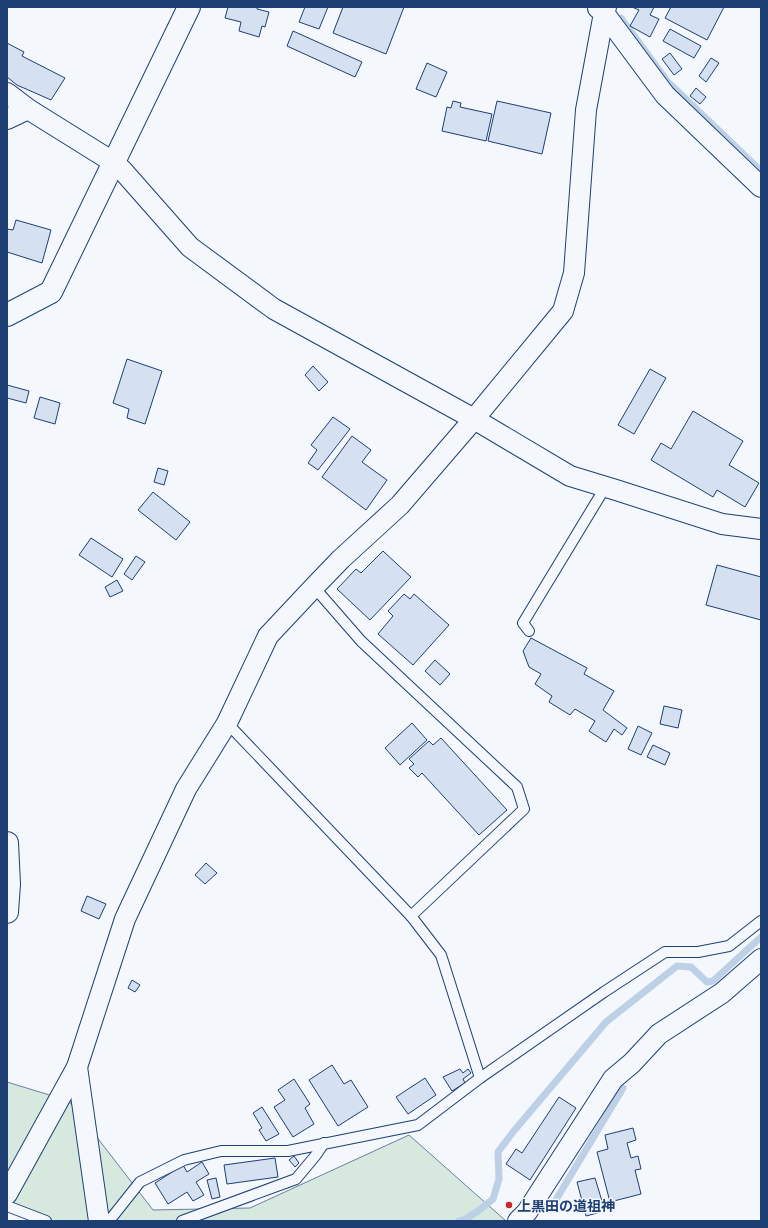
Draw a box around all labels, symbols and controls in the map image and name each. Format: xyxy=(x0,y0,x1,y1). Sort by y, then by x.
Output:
place label: 上黒田の道祖神 xyxy=(517,1195,615,1215)
marker: 上黒田の道祖神 xyxy=(504,1200,514,1210)

